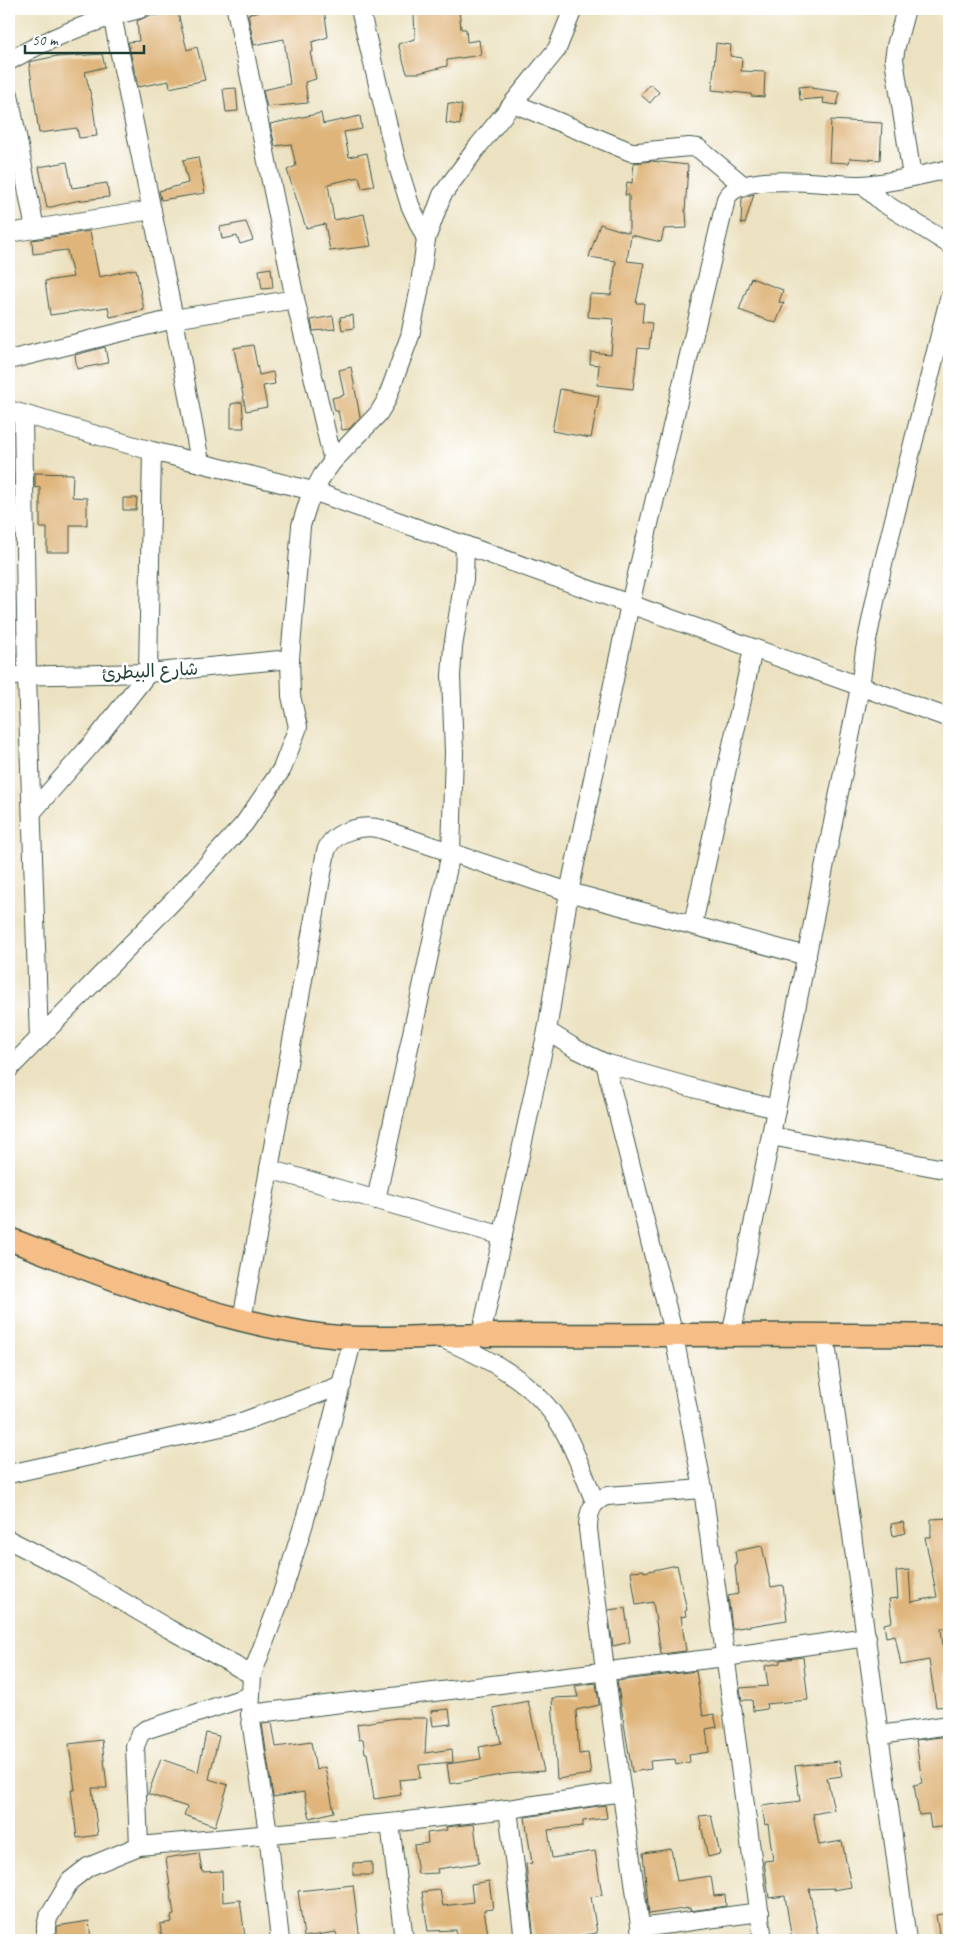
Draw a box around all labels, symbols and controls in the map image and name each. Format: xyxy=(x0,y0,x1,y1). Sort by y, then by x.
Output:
scale bar xyxy=(25,22,144,54)
text: 50 m xyxy=(32,31,59,50)
street label: شارع البيطرئ xyxy=(101,657,199,686)

